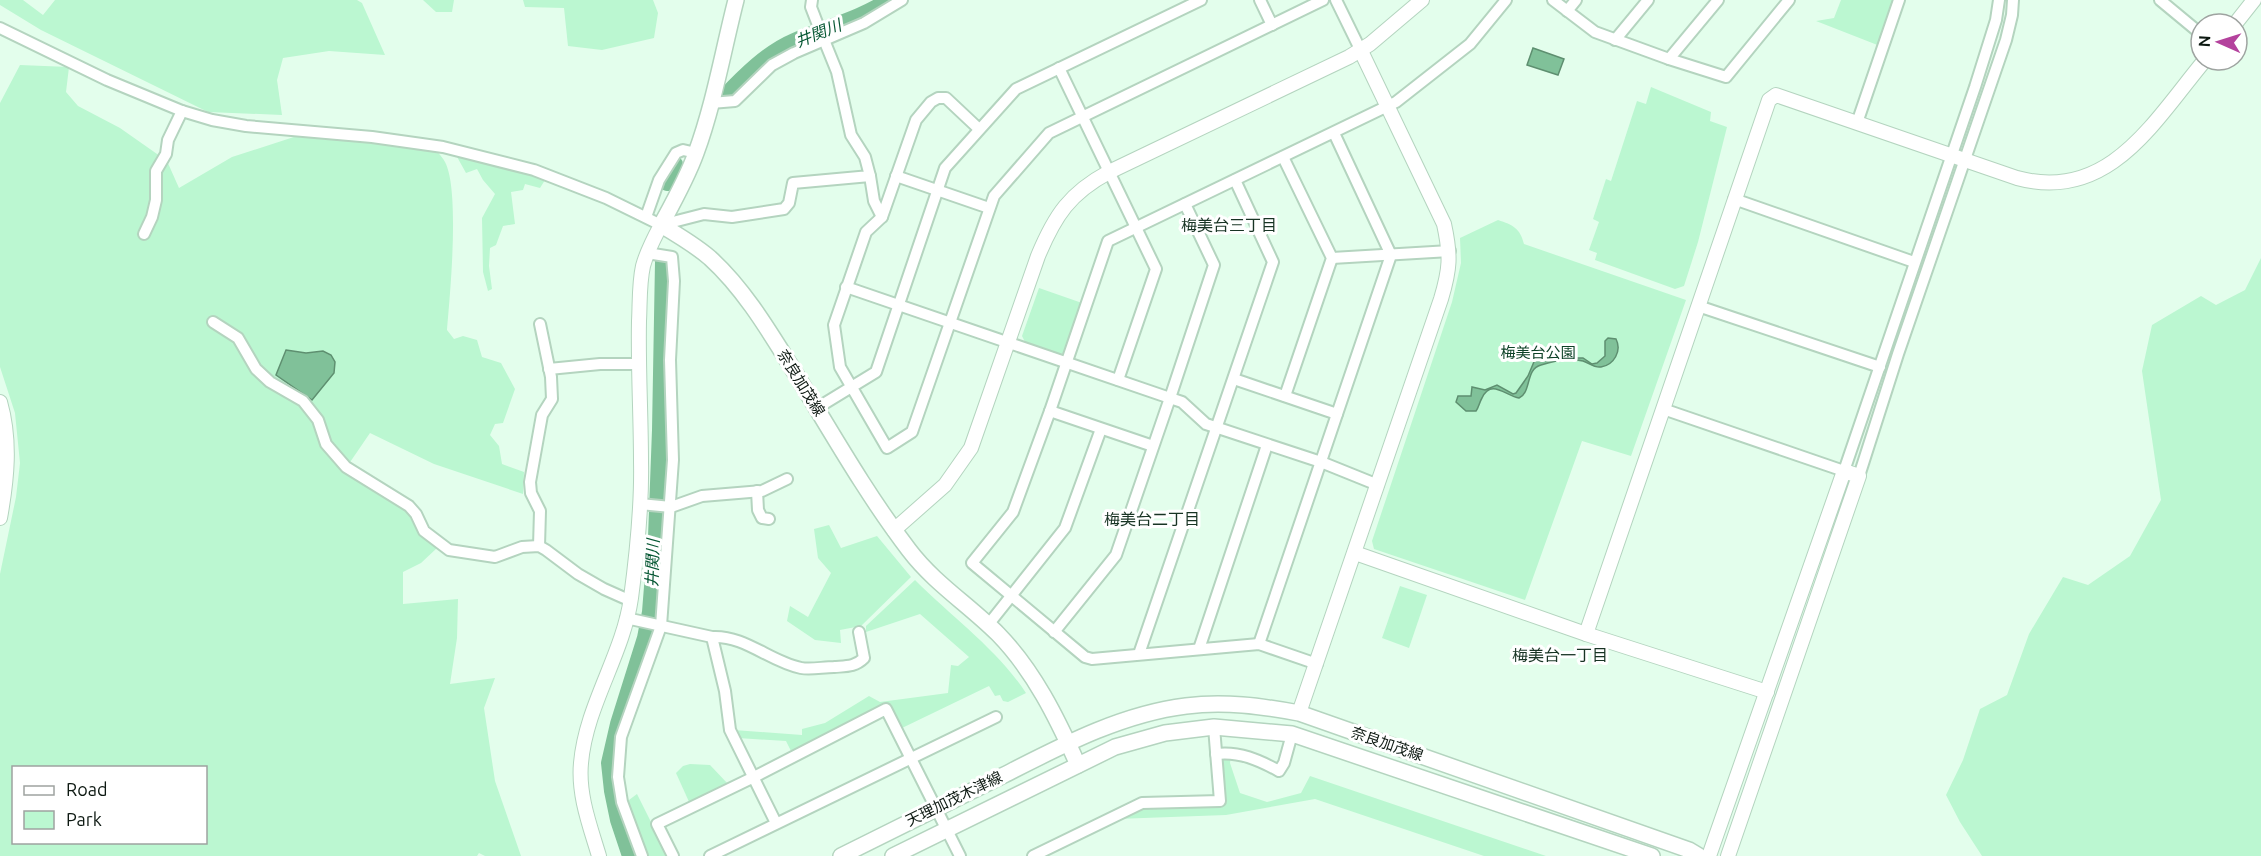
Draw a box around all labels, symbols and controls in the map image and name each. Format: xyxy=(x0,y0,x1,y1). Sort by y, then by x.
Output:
north arrow xyxy=(2189,12,2249,72)
water label: 井関川 xyxy=(792,15,845,50)
text: N xyxy=(2195,35,2213,48)
district label: 梅美台三丁目 xyxy=(1181,216,1277,234)
park label: 梅美台公園 xyxy=(1500,344,1576,361)
street label: 奈良加茂線 xyxy=(774,346,829,419)
district label: 梅美台二丁目 xyxy=(1104,510,1200,528)
water label: 井関川 xyxy=(642,537,662,587)
district label: 梅美台一丁目 xyxy=(1512,646,1608,664)
street label: 奈良加茂線 xyxy=(1349,723,1425,764)
legend xyxy=(12,766,207,844)
street label: 天理加茂木津線 xyxy=(903,768,1005,829)
text: Road xyxy=(66,779,108,799)
text: Park xyxy=(66,809,102,829)

